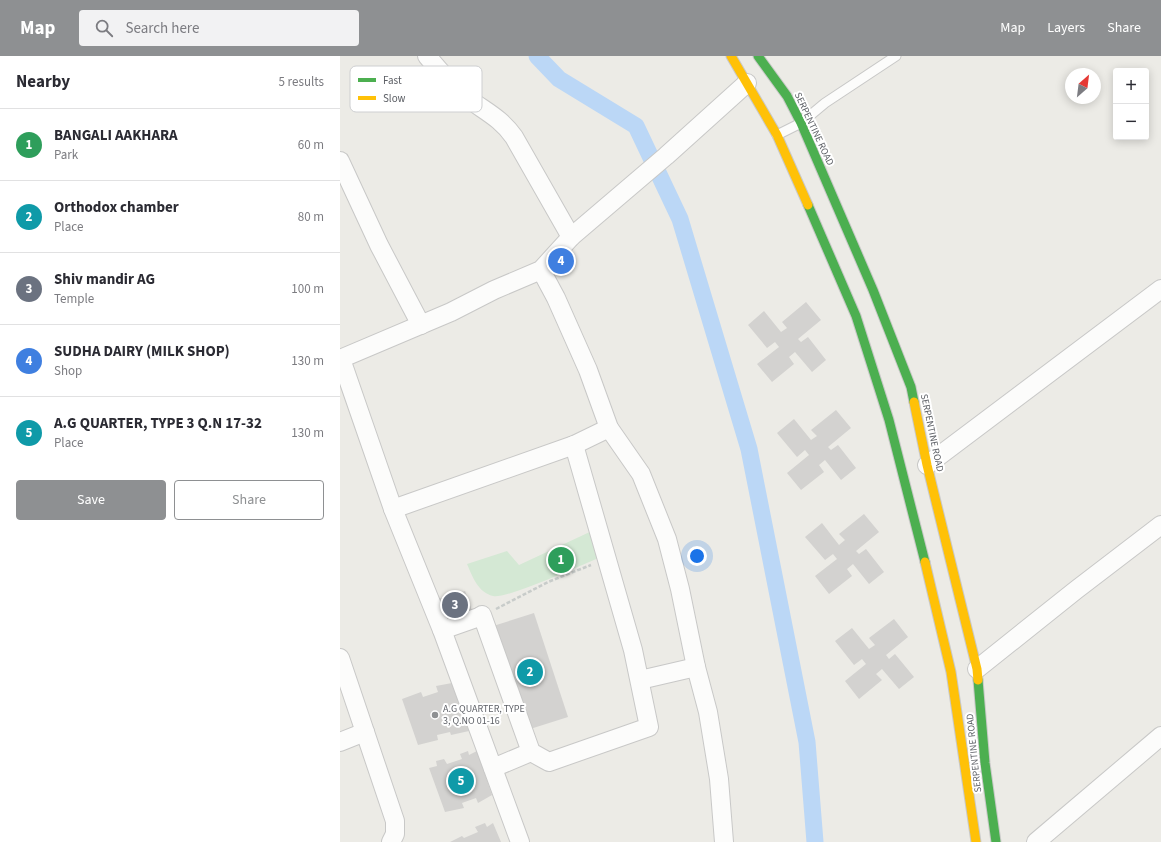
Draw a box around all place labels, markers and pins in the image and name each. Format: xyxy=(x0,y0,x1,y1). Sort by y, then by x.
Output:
pin: 4 xyxy=(548,246,574,276)
pin: 1 xyxy=(548,545,574,575)
pin: 3 xyxy=(442,590,468,620)
pin: 2 xyxy=(517,657,543,687)
place label: A.G QUARTER, TYPE 3, Q.NO 01-16 xyxy=(443,702,525,728)
marker: A.G QUARTER, TYPE 3, Q.NO 01-16 xyxy=(430,710,440,720)
pin: 5 xyxy=(448,766,474,796)

